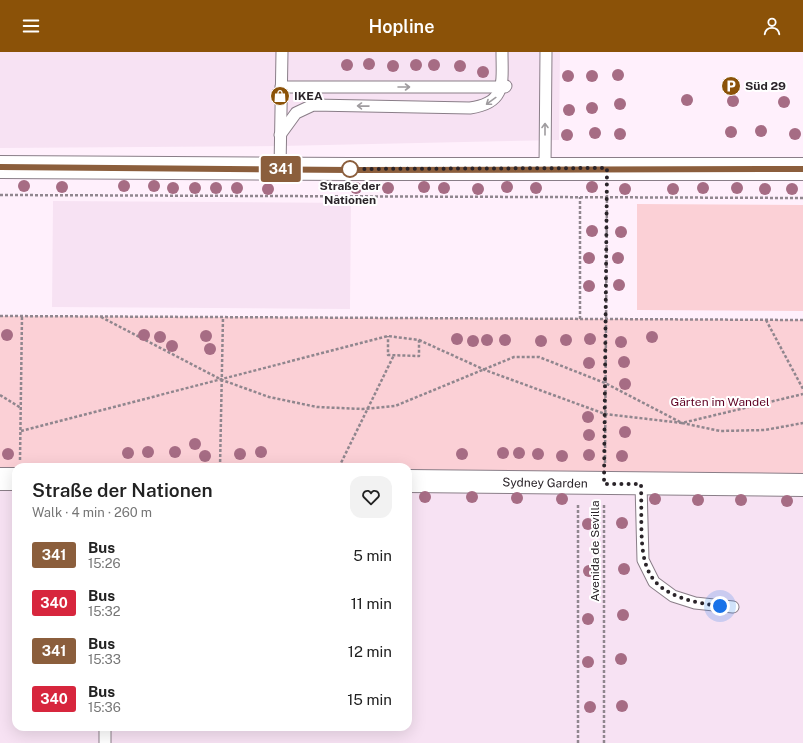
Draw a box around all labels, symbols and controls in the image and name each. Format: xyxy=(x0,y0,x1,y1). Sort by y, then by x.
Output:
icon: menu xyxy=(20,15,42,37)
icon: person xyxy=(761,15,783,37)
text: Hopline xyxy=(369,16,434,37)
parking icon: Süd 29 xyxy=(720,75,742,97)
place label: Süd 29 xyxy=(745,79,786,93)
one-way arrow xyxy=(397,83,410,91)
shop icon: IKEA xyxy=(269,85,291,107)
place label: IKEA xyxy=(294,89,323,103)
one-way arrow xyxy=(486,97,497,105)
one-way arrow xyxy=(357,102,370,110)
one-way arrow xyxy=(541,123,549,136)
line badge: 341 xyxy=(258,156,304,182)
marker: Straße der Nationen xyxy=(341,160,359,178)
text: 341 xyxy=(269,161,293,177)
place label: Straße der Nationen xyxy=(320,179,381,207)
park label: Gärten im Wandel xyxy=(670,395,770,409)
street label: Sydney Garden xyxy=(502,475,588,491)
button: heart xyxy=(350,476,392,518)
text: Straße der Nationen xyxy=(32,479,213,501)
street label: Avenida de Sevilla xyxy=(588,500,602,602)
text: Walk · 4 min · 260 m xyxy=(32,505,152,520)
text: Bus xyxy=(88,539,115,556)
text: 341 xyxy=(42,547,66,563)
text: 5 min xyxy=(353,547,392,564)
text: 15:26 xyxy=(88,556,121,571)
text: Bus xyxy=(88,587,115,604)
text: 340 xyxy=(40,595,68,611)
text: 11 min xyxy=(351,595,392,612)
your location xyxy=(710,596,730,616)
text: 15:32 xyxy=(88,604,121,619)
text: Bus xyxy=(88,635,115,652)
text: 341 xyxy=(42,643,66,659)
text: 12 min xyxy=(348,643,392,660)
text: 15:33 xyxy=(88,652,121,667)
text: Bus xyxy=(88,683,115,700)
text: 340 xyxy=(40,691,68,707)
text: 15 min xyxy=(347,691,392,708)
text: 15:36 xyxy=(88,700,121,715)

